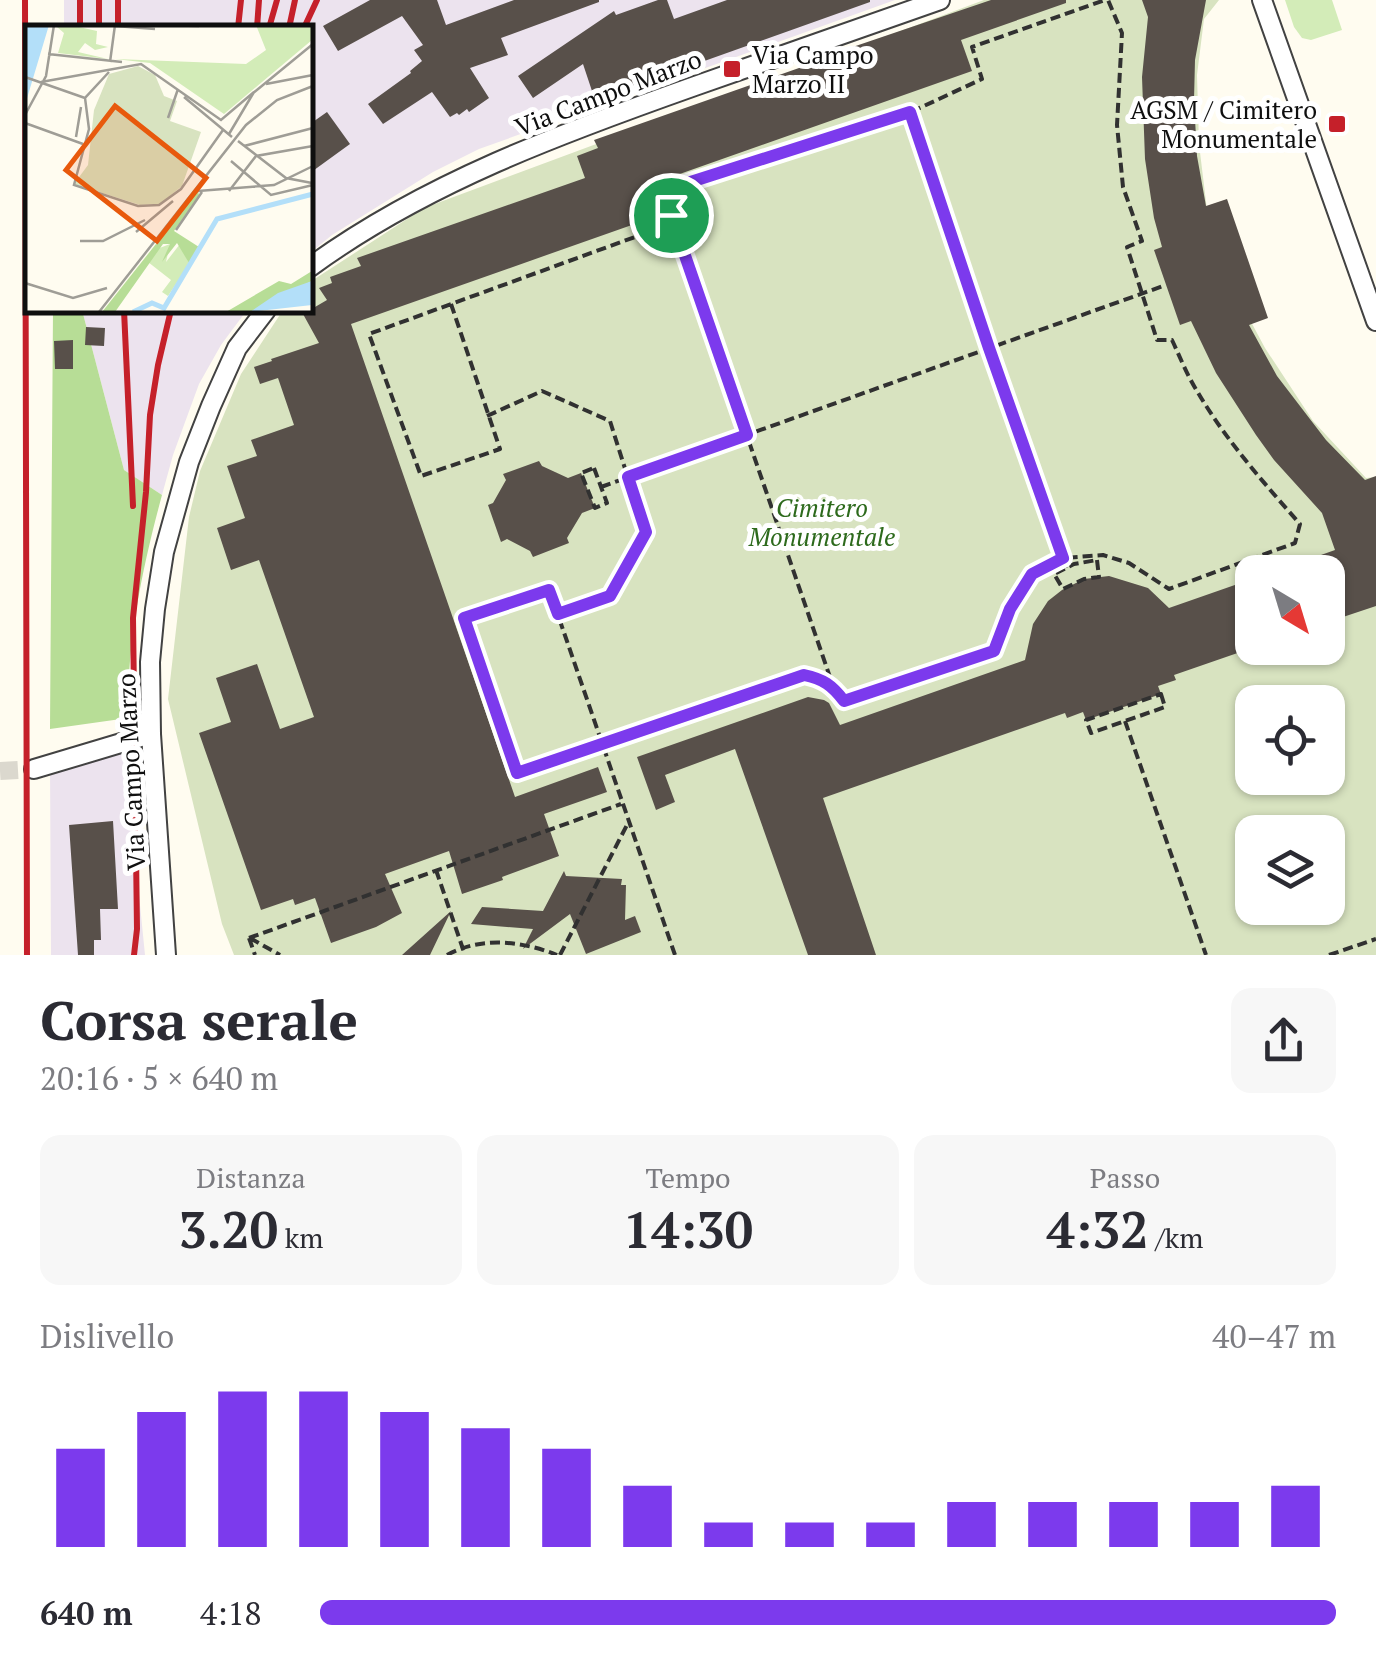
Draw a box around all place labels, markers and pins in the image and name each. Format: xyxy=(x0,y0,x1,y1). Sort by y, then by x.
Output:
place label: Via Campo Marzo II xyxy=(752,38,874,100)
marker: Via Campo Marzo II xyxy=(721,58,743,80)
place label: AGSM / Cimitero Monumentale xyxy=(1130,93,1317,155)
marker: AGSM / Cimitero Monumentale xyxy=(1326,113,1348,135)
pin xyxy=(629,173,714,258)

